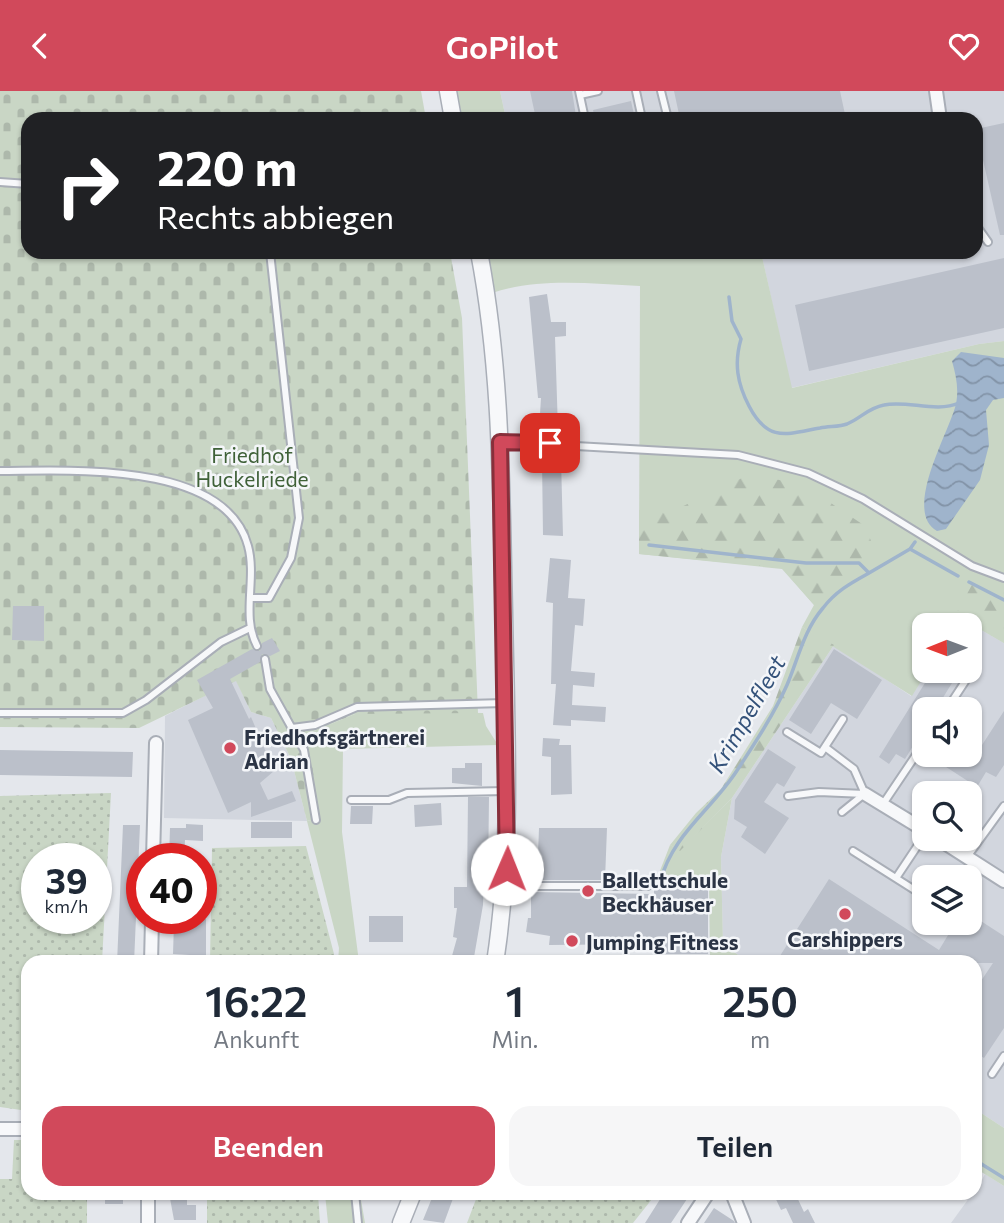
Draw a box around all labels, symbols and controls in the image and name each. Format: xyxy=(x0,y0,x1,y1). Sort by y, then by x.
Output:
text: GoPilot xyxy=(446,26,558,66)
icon: back xyxy=(21,27,59,65)
icon: heart xyxy=(945,27,983,65)
text: 220 m xyxy=(157,136,297,196)
icon: right xyxy=(42,140,133,231)
text: Rechts abbiegen xyxy=(157,196,394,236)
pin xyxy=(520,413,580,473)
icon: arrive xyxy=(531,424,569,462)
park label: Friedhof Huckelriede xyxy=(195,442,309,491)
north arrow xyxy=(912,613,982,683)
map controls xyxy=(912,613,982,935)
water label: Krimpelfleet xyxy=(701,650,791,778)
button: sound xyxy=(912,697,982,767)
place label: Friedhofsgärtnerei Adrian xyxy=(244,724,425,773)
marker: Friedhofsgärtnerei Adrian xyxy=(222,740,238,756)
button: search xyxy=(912,781,982,851)
position arrow xyxy=(470,832,544,906)
speed limit sign: 40 xyxy=(126,843,217,934)
text: 39 xyxy=(46,858,87,901)
button: layers xyxy=(912,865,982,935)
place label: Ballettschule Beckhäuser xyxy=(602,867,728,916)
marker: Ballettschule Beckhäuser xyxy=(580,883,596,899)
text: km/h xyxy=(45,895,88,917)
marker: Carshippers xyxy=(837,906,853,922)
place label: Carshippers xyxy=(787,926,903,951)
place label: Jumping Fitness xyxy=(586,929,739,954)
marker: Jumping Fitness xyxy=(564,933,580,949)
text: 16:22 xyxy=(205,974,308,1026)
text: 1 xyxy=(506,974,524,1026)
text: 250 xyxy=(722,974,798,1026)
text: Ankunft xyxy=(213,1025,299,1053)
text: Min. xyxy=(492,1025,538,1053)
text: m xyxy=(750,1025,770,1053)
button: Beenden xyxy=(42,1106,495,1186)
button: Teilen xyxy=(509,1106,961,1186)

